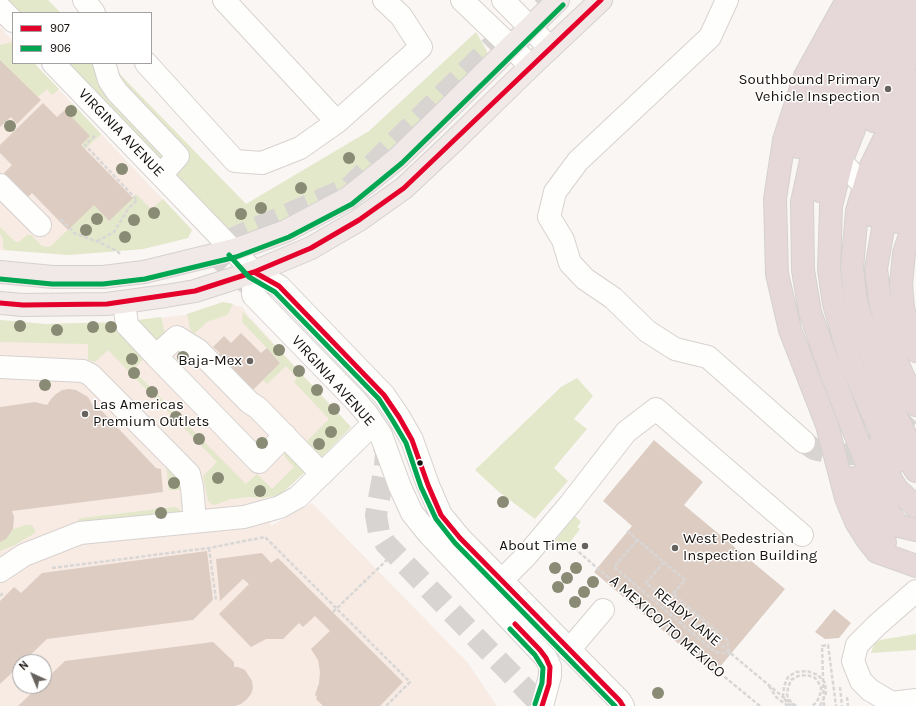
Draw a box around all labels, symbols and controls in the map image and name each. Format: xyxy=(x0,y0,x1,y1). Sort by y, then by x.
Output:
legend xyxy=(12,12,152,64)
text: 907 xyxy=(50,21,70,35)
text: 906 xyxy=(50,41,71,55)
place label: Southbound Primary Vehicle Inspection xyxy=(738,71,880,106)
marker: Southbound Primary Vehicle Inspection xyxy=(883,84,893,94)
street label: VIRGINIA AVENUE xyxy=(74,85,168,181)
street label: VIRGINIA AVENUE xyxy=(288,332,378,430)
place label: Baja-Mex xyxy=(178,352,242,370)
marker: Baja-Mex xyxy=(245,356,255,366)
place label: Las Americas Premium Outlets xyxy=(93,396,209,431)
marker: Las Americas Premium Outlets xyxy=(80,409,90,419)
unlabelled marker xyxy=(415,458,425,468)
place label: West Pedestrian Inspection Building xyxy=(683,530,817,565)
place label: About Time xyxy=(499,537,577,555)
marker: About Time xyxy=(580,541,590,551)
marker: West Pedestrian Inspection Building xyxy=(670,543,680,553)
street label: A MEXICO/TO MEXICO xyxy=(606,572,728,682)
street label: READY LANE xyxy=(650,584,724,650)
north arrow xyxy=(12,654,52,694)
text: N xyxy=(17,658,31,673)

